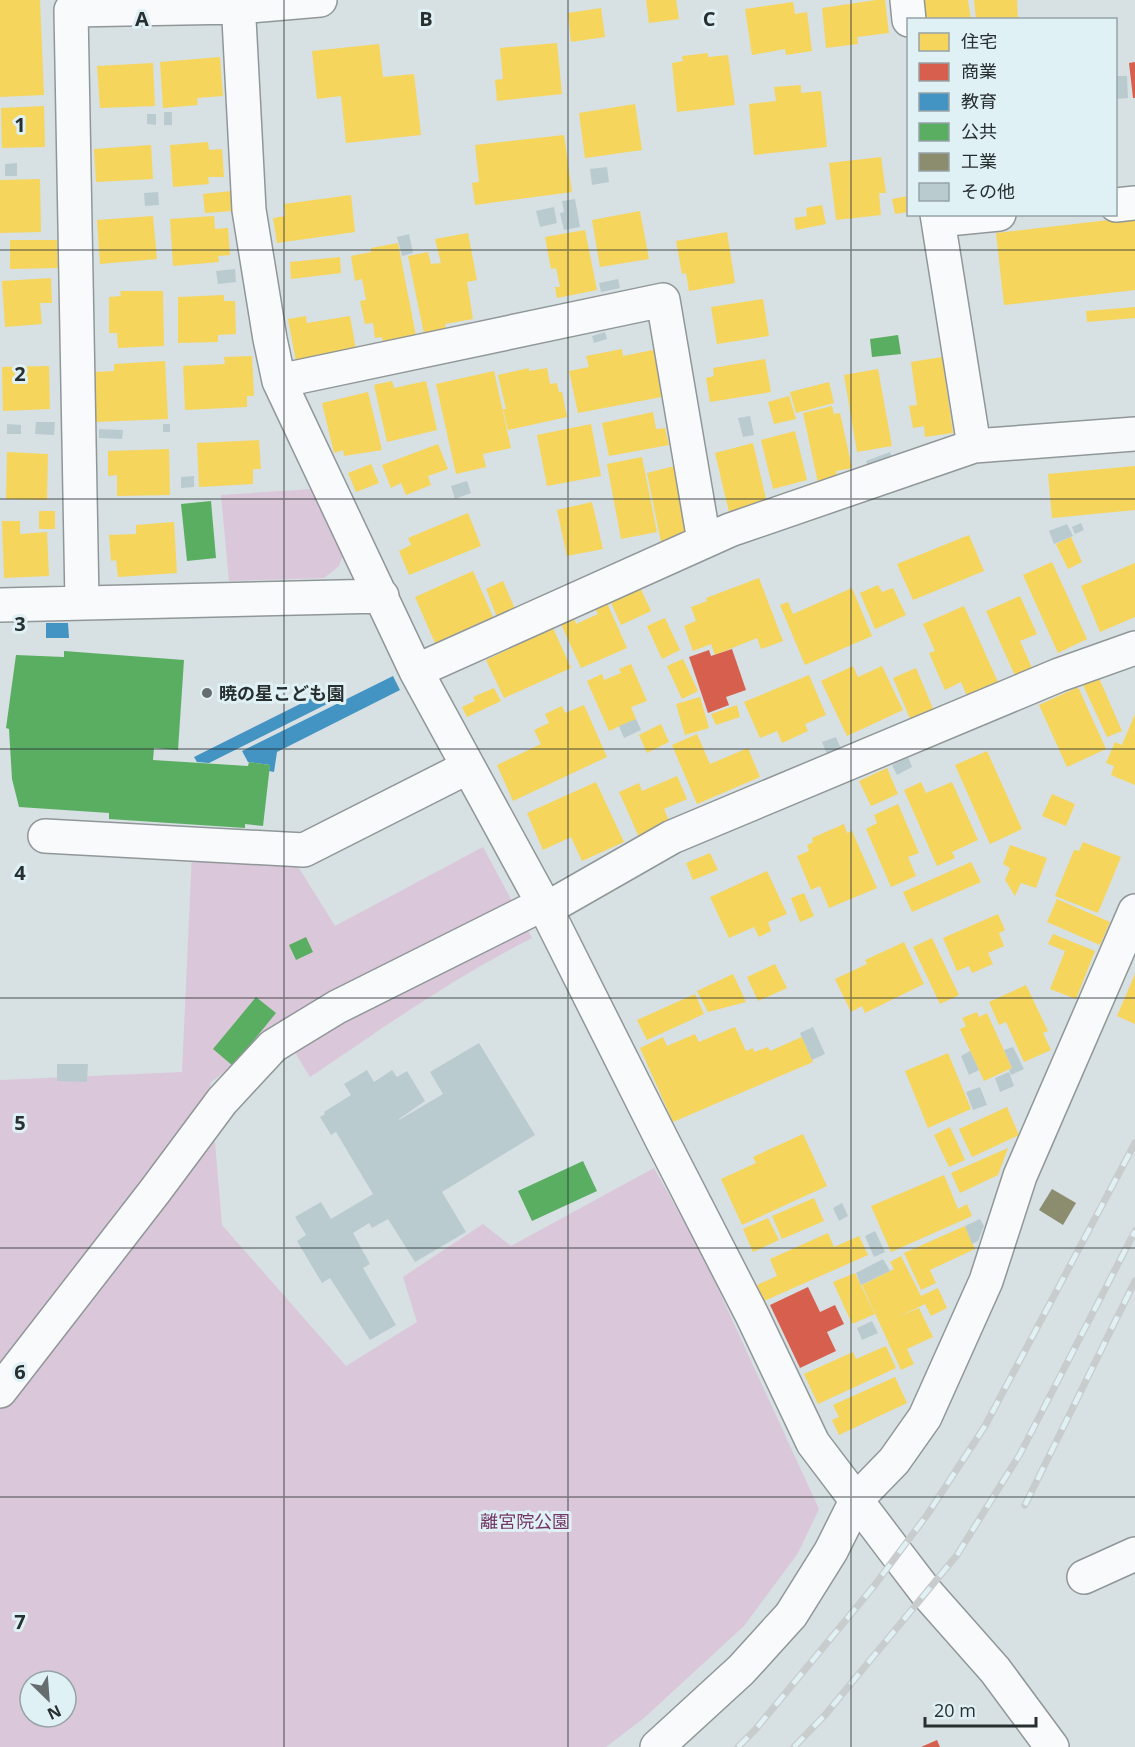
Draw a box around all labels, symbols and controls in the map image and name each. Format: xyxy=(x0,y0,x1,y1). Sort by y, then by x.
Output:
text: A xyxy=(135,5,149,32)
text: B xyxy=(419,5,433,32)
text: C xyxy=(703,5,716,32)
legend xyxy=(907,18,1117,216)
text: 住宅 xyxy=(961,29,997,53)
text: 商業 xyxy=(961,59,997,83)
text: 教育 xyxy=(961,89,997,113)
text: 1 xyxy=(14,111,26,138)
text: 公共 xyxy=(961,119,997,143)
text: 工業 xyxy=(961,149,997,173)
text: その他 xyxy=(961,179,1015,203)
text: 2 xyxy=(14,360,26,387)
text: 3 xyxy=(14,610,26,637)
place label: 暁の星こども園 xyxy=(219,681,345,705)
marker: 暁の星こども園 xyxy=(200,686,214,700)
text: 4 xyxy=(14,859,26,886)
text: 5 xyxy=(14,1109,26,1136)
text: 6 xyxy=(14,1358,26,1385)
park label: 離宮院公園 xyxy=(480,1509,570,1533)
text: 7 xyxy=(14,1608,26,1635)
north arrow xyxy=(18,1669,78,1729)
scale bar xyxy=(925,1690,1036,1728)
text: 20 m xyxy=(934,1698,976,1722)
text: N xyxy=(44,1700,65,1725)

